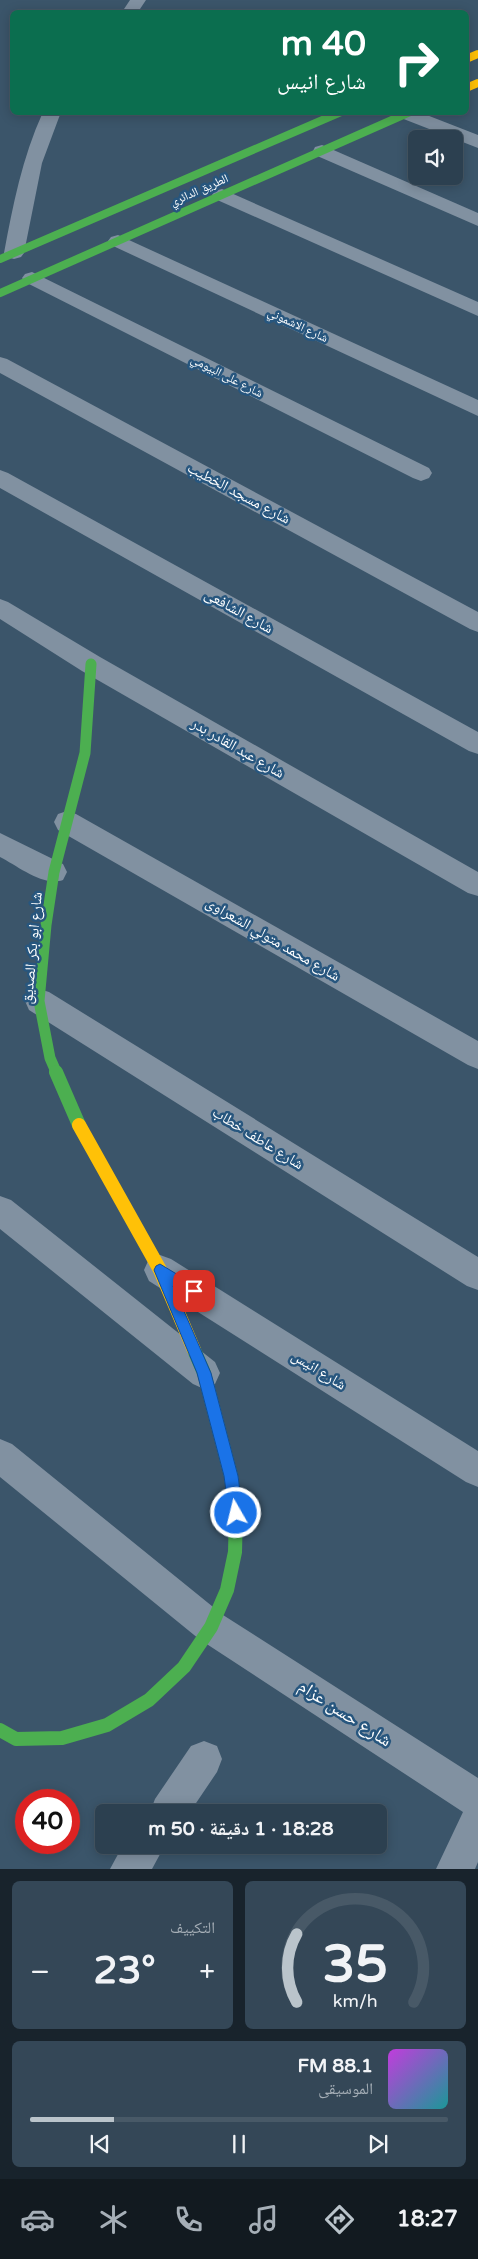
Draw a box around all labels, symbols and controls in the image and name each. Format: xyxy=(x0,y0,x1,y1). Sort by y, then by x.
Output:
text: 40 m xyxy=(281,23,366,65)
icon: right xyxy=(384,30,449,95)
text: شارع انيس xyxy=(277,69,366,95)
map controls xyxy=(408,130,463,185)
button: sound xyxy=(408,130,463,185)
street label: الطريق الدائري xyxy=(168,171,232,212)
street label: شارع الاشموني xyxy=(264,305,331,348)
street label: شارع على البيومي xyxy=(187,352,265,403)
street label: شارع مسجد الخطيب xyxy=(184,458,294,529)
street label: شارع الشافعى xyxy=(201,585,277,638)
street label: شارع عبد القادر بدر xyxy=(187,714,288,783)
street label: شارع ابو بكر الصديق xyxy=(18,891,47,1005)
street label: شارع محمد متولي الشعراوى xyxy=(201,893,343,987)
street label: شارع عاطف خطاب xyxy=(209,1103,307,1174)
pin xyxy=(173,1270,215,1312)
icon: arrive xyxy=(180,1277,208,1305)
street label: شارع انيس xyxy=(288,1346,350,1395)
position arrow xyxy=(209,1486,261,1538)
street label: شارع حسن عزام xyxy=(294,1675,396,1752)
speed limit sign: 40 xyxy=(15,1789,80,1854)
text: 18:28 · 1 دقيقة · 50 m xyxy=(148,1818,334,1840)
text: التكييف xyxy=(170,1918,215,1938)
text: 35 xyxy=(323,1933,388,1996)
text: 23° xyxy=(94,1948,156,1994)
text: − xyxy=(30,1955,50,1989)
text: + xyxy=(199,1955,215,1989)
text: km/h xyxy=(333,1991,378,2012)
text: 88.1 FM xyxy=(297,2055,373,2077)
text: الموسيقى xyxy=(318,2079,373,2099)
icon: previous xyxy=(86,2130,114,2158)
icon: pause xyxy=(225,2130,253,2158)
icon: next xyxy=(364,2130,392,2158)
icon: car xyxy=(20,2202,55,2237)
icon: climate xyxy=(96,2202,131,2237)
icon: phone xyxy=(171,2202,206,2237)
icon: music xyxy=(246,2202,281,2237)
icon: directions xyxy=(322,2202,357,2237)
text: 18:27 xyxy=(397,2206,458,2232)

